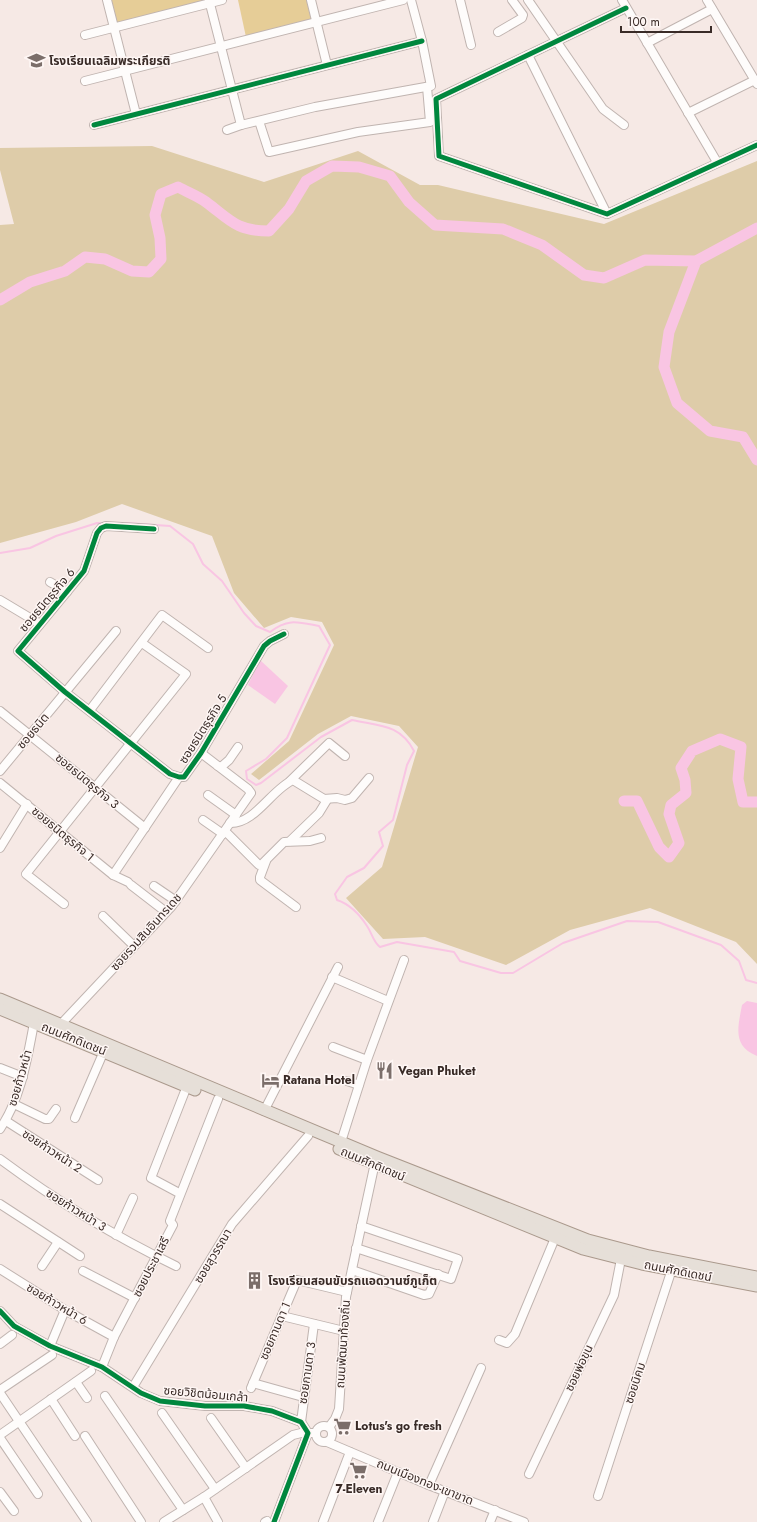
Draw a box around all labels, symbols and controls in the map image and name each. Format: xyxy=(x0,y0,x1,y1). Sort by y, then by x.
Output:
scale bar xyxy=(621,8,711,34)
text: 100 m xyxy=(627,13,660,31)
school or university icon: โรงเรียนเฉลิมพระเกียรติ xyxy=(26,51,46,71)
place label: โรงเรียนเฉลิมพระเกียรติ xyxy=(49,52,171,70)
street label: ซอยธนิตธุรกิจ 6 xyxy=(15,564,79,636)
street label: ซอยธนิตธุรกิจ 5 xyxy=(175,691,232,767)
street label: ซอยธนิต xyxy=(13,709,53,753)
street label: ซอยธนิตธุรกิจ 3 xyxy=(51,749,123,813)
street label: ซอยธนิตธุรกิจ 1 xyxy=(28,802,98,866)
street label: ซอยรวมสินอินทรเดช xyxy=(106,889,186,975)
street label: ถนนศักดิเดชน์ xyxy=(39,1018,109,1060)
street label: ซอยก้าวหน้า xyxy=(3,1048,37,1108)
restaurant icon: Vegan Phuket xyxy=(375,1061,395,1081)
place label: Vegan Phuket xyxy=(397,1062,476,1080)
hotel icon: Ratana Hotel xyxy=(260,1070,280,1090)
place label: Ratana Hotel xyxy=(283,1071,355,1089)
street label: ซอยก้าวหน้า 2 xyxy=(18,1125,86,1177)
street label: ถนนศักดิเดชน์ xyxy=(338,1142,408,1186)
street label: ซอยก้าวหน้า 3 xyxy=(42,1184,110,1236)
street label: ซอยสุวรรณา xyxy=(190,1225,236,1287)
street label: ซอยประชาเสรี xyxy=(128,1234,174,1300)
street label: ถนนศักดิเดชน์ xyxy=(642,1256,714,1286)
building icon: โรงเรียนสอนขับรถแอดวานซ์ภูเก็ต xyxy=(245,1271,265,1291)
place label: โรงเรียนสอนขับรถแอดวานซ์ภูเก็ต xyxy=(268,1272,437,1290)
street label: ซอยก้าวหน้า 6 xyxy=(23,1279,91,1329)
street label: ซอยกานดา 1 xyxy=(255,1299,295,1363)
street label: ถนนพัฒนาท้องถิ่น xyxy=(331,1299,355,1389)
street label: ซอยกานดา 3 xyxy=(294,1340,320,1405)
street label: ซอยพ่อขุน xyxy=(560,1342,598,1394)
street label: ซอยนิคม xyxy=(620,1360,650,1406)
street label: ซอยวิชิตน้อมเกล้า xyxy=(163,1381,249,1407)
supermarket icon: Lotus's go fresh xyxy=(332,1416,352,1436)
place label: Lotus's go fresh xyxy=(355,1417,442,1435)
street label: ถนนเมืองทอง-เขาขาด xyxy=(374,1454,476,1510)
supermarket icon: 7-Eleven xyxy=(349,1460,369,1480)
place label: 7-Eleven xyxy=(336,1480,383,1498)

